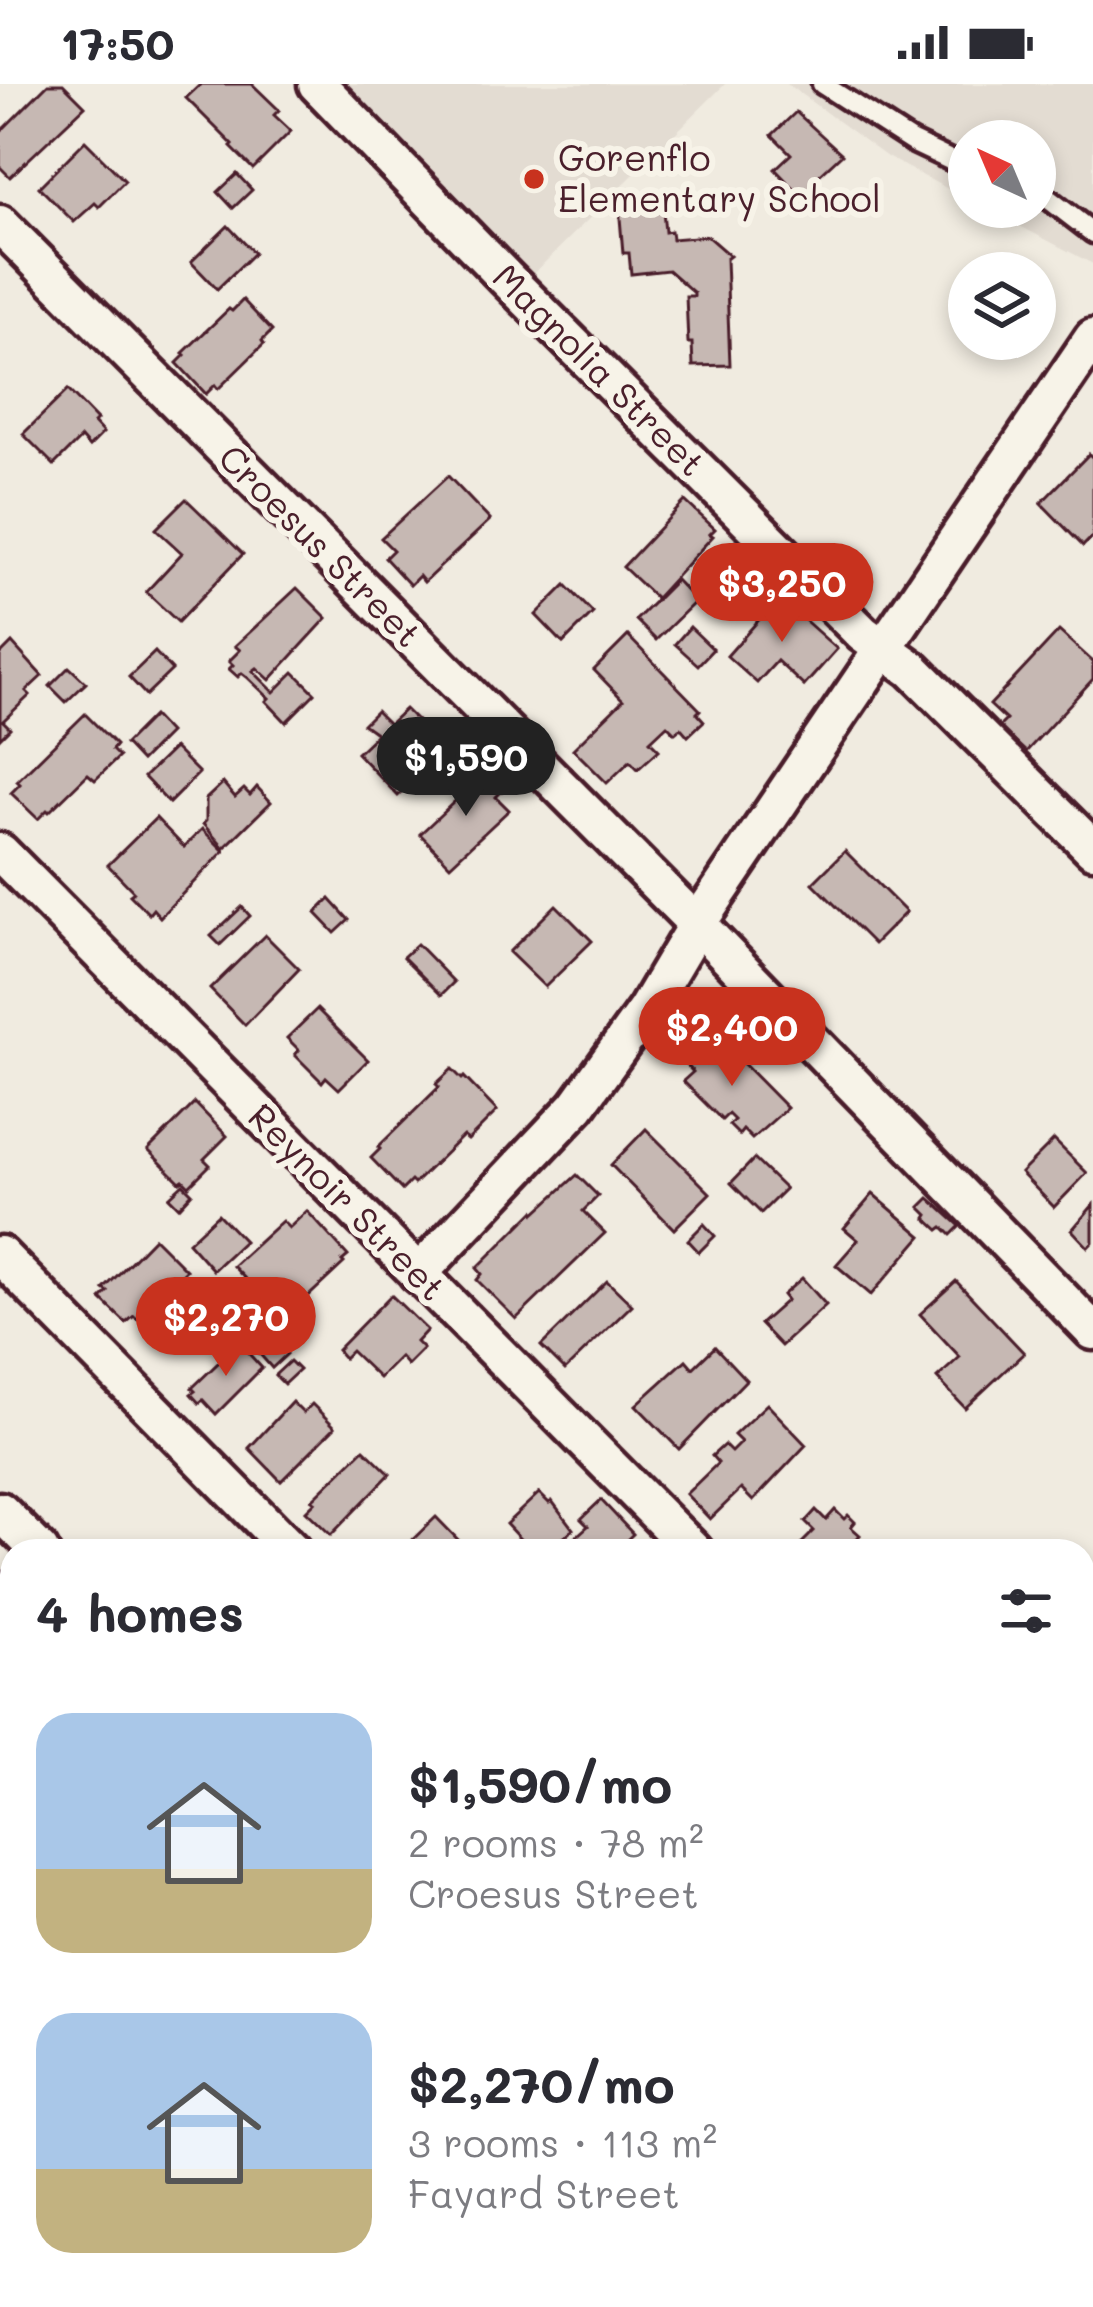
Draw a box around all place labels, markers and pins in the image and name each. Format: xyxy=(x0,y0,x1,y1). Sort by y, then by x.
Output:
place label: Gorenflo Elementary School xyxy=(558,133,881,222)
marker: Gorenflo Elementary School xyxy=(521,166,547,192)
pin: $3,250 xyxy=(684,543,880,645)
pin: $1,590 xyxy=(368,717,564,819)
pin: $2,400 xyxy=(634,987,830,1089)
pin: $2,270 xyxy=(128,1277,324,1379)

